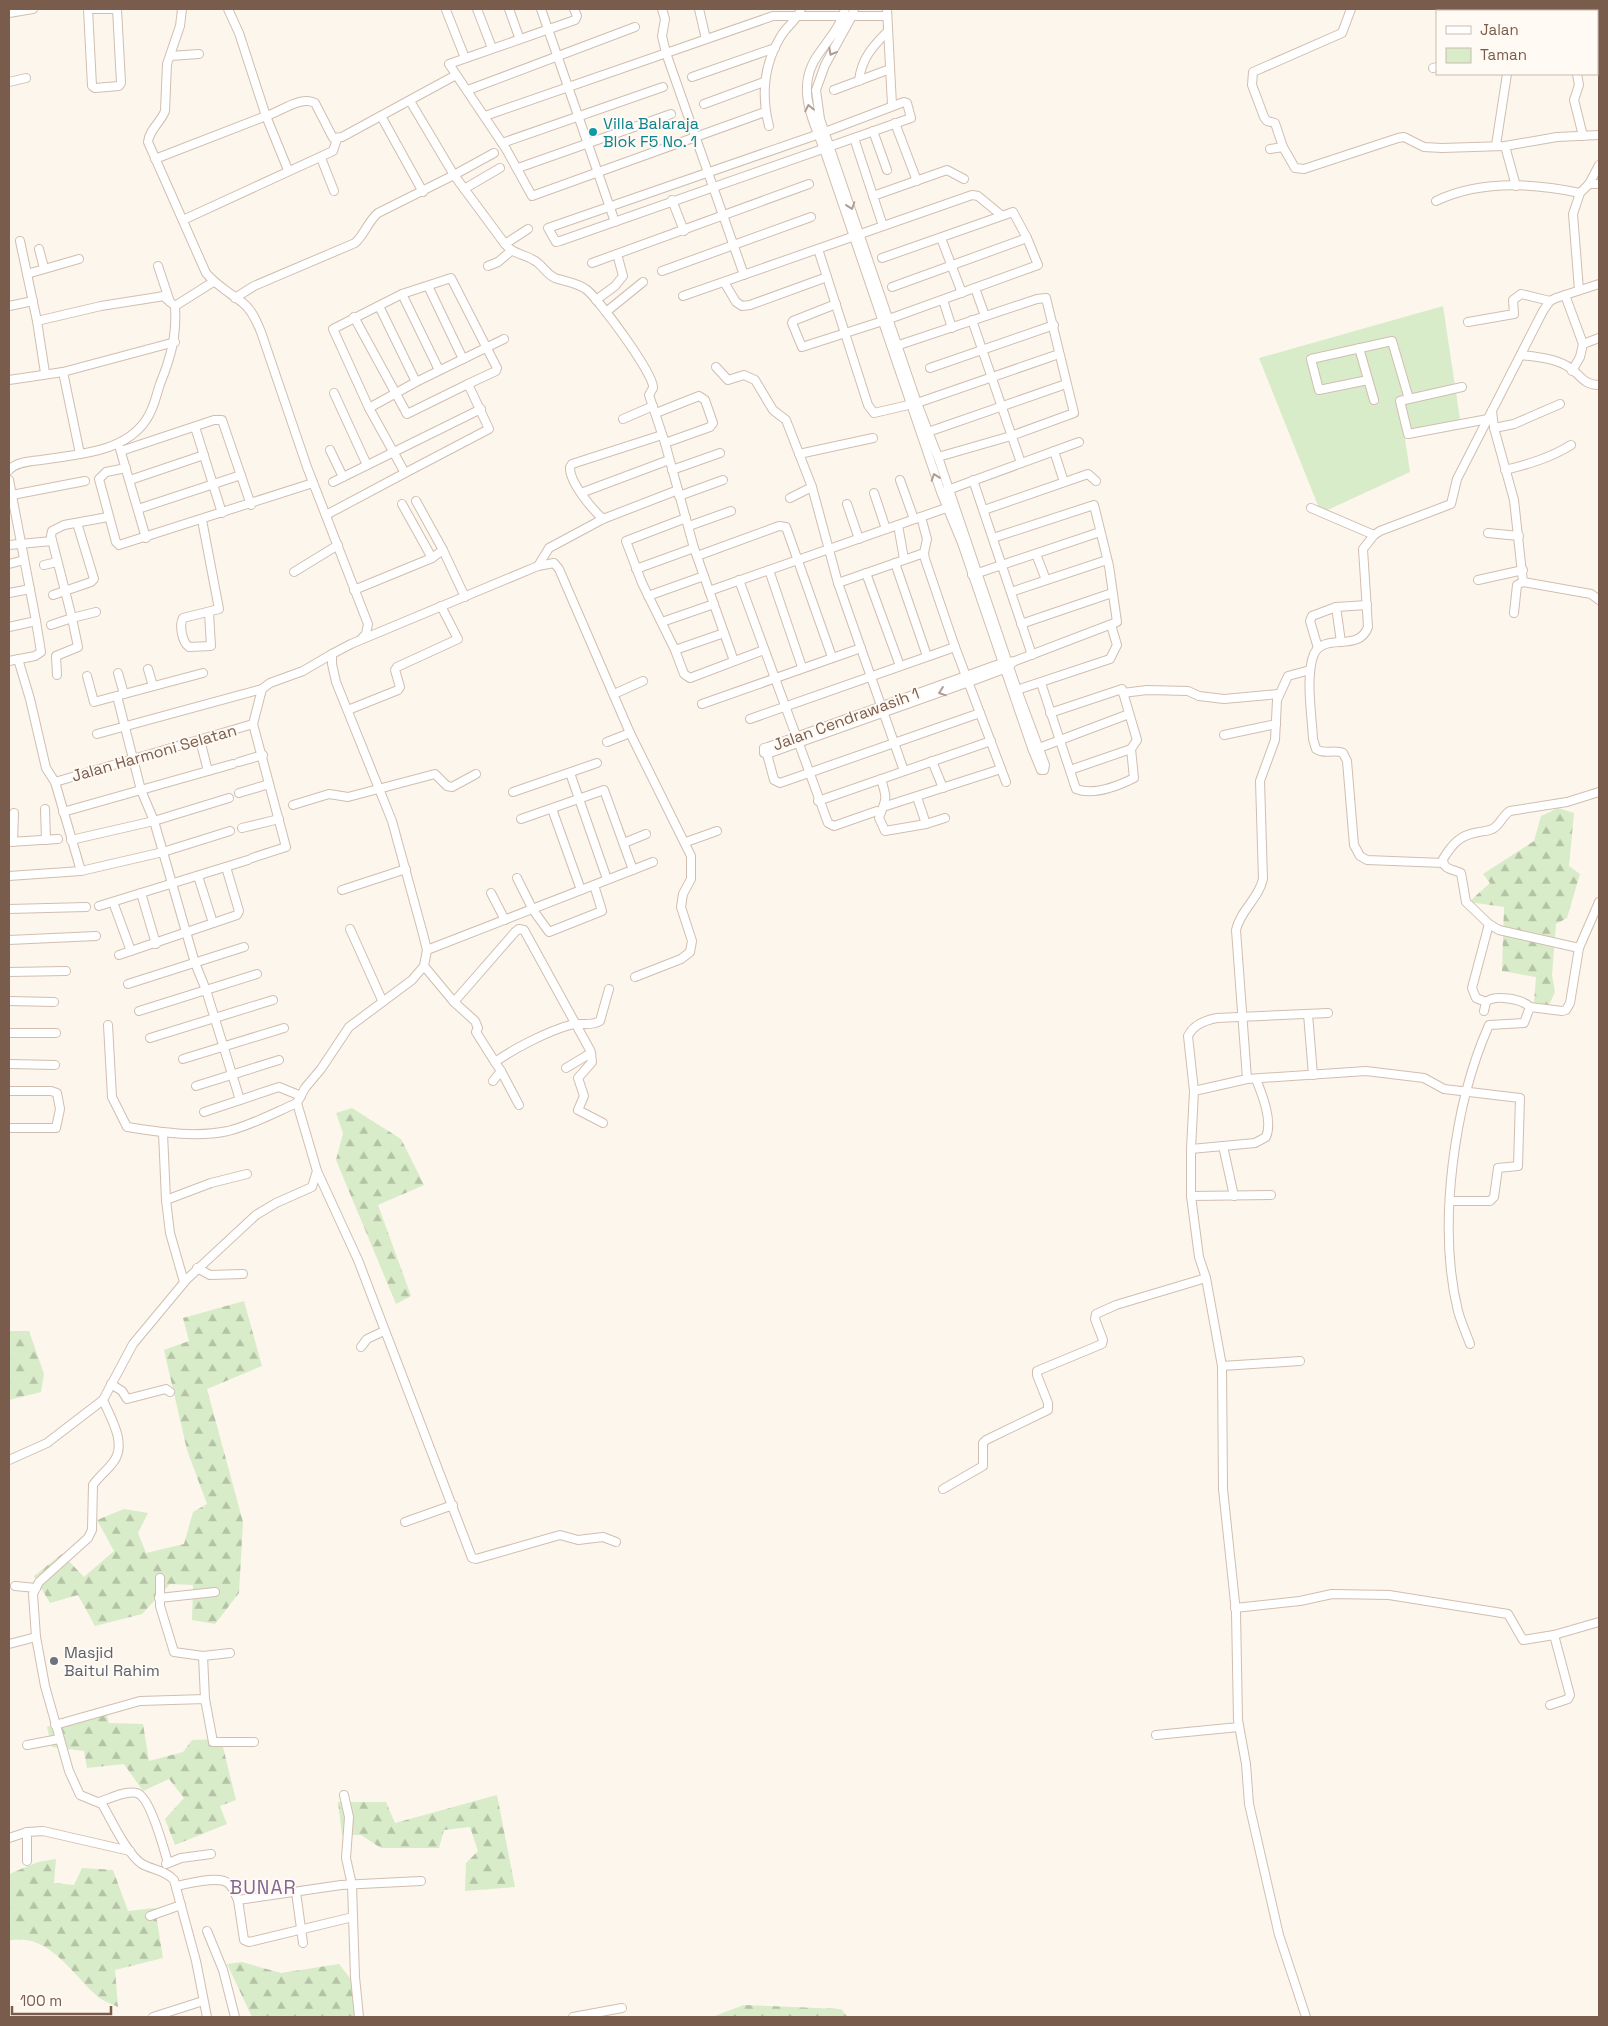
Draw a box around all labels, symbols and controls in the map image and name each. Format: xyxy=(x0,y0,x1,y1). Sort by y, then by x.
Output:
legend xyxy=(1436,10,1598,75)
text: Jalan xyxy=(1480,20,1519,39)
text: Taman xyxy=(1480,45,1527,64)
one-way arrow xyxy=(829,47,839,56)
one-way arrow xyxy=(804,104,815,113)
place label: Villa Balaraja Blok F5 No. 1 xyxy=(603,113,699,152)
marker: Villa Balaraja Blok F5 No. 1 xyxy=(587,126,599,138)
one-way arrow xyxy=(845,201,855,209)
one-way arrow xyxy=(931,473,941,481)
street label: Jalan Cendrawasih 1 xyxy=(770,683,922,755)
one-way arrow xyxy=(938,686,946,696)
street label: Jalan Harmoni Selatan xyxy=(69,719,239,787)
place label: Masjid Baitul Rahim xyxy=(64,1642,160,1681)
marker: Masjid Baitul Rahim xyxy=(48,1655,60,1667)
district label: BUNAR xyxy=(230,1875,296,1900)
scale bar xyxy=(12,1984,111,2016)
text: 100 m xyxy=(20,1991,62,2010)

